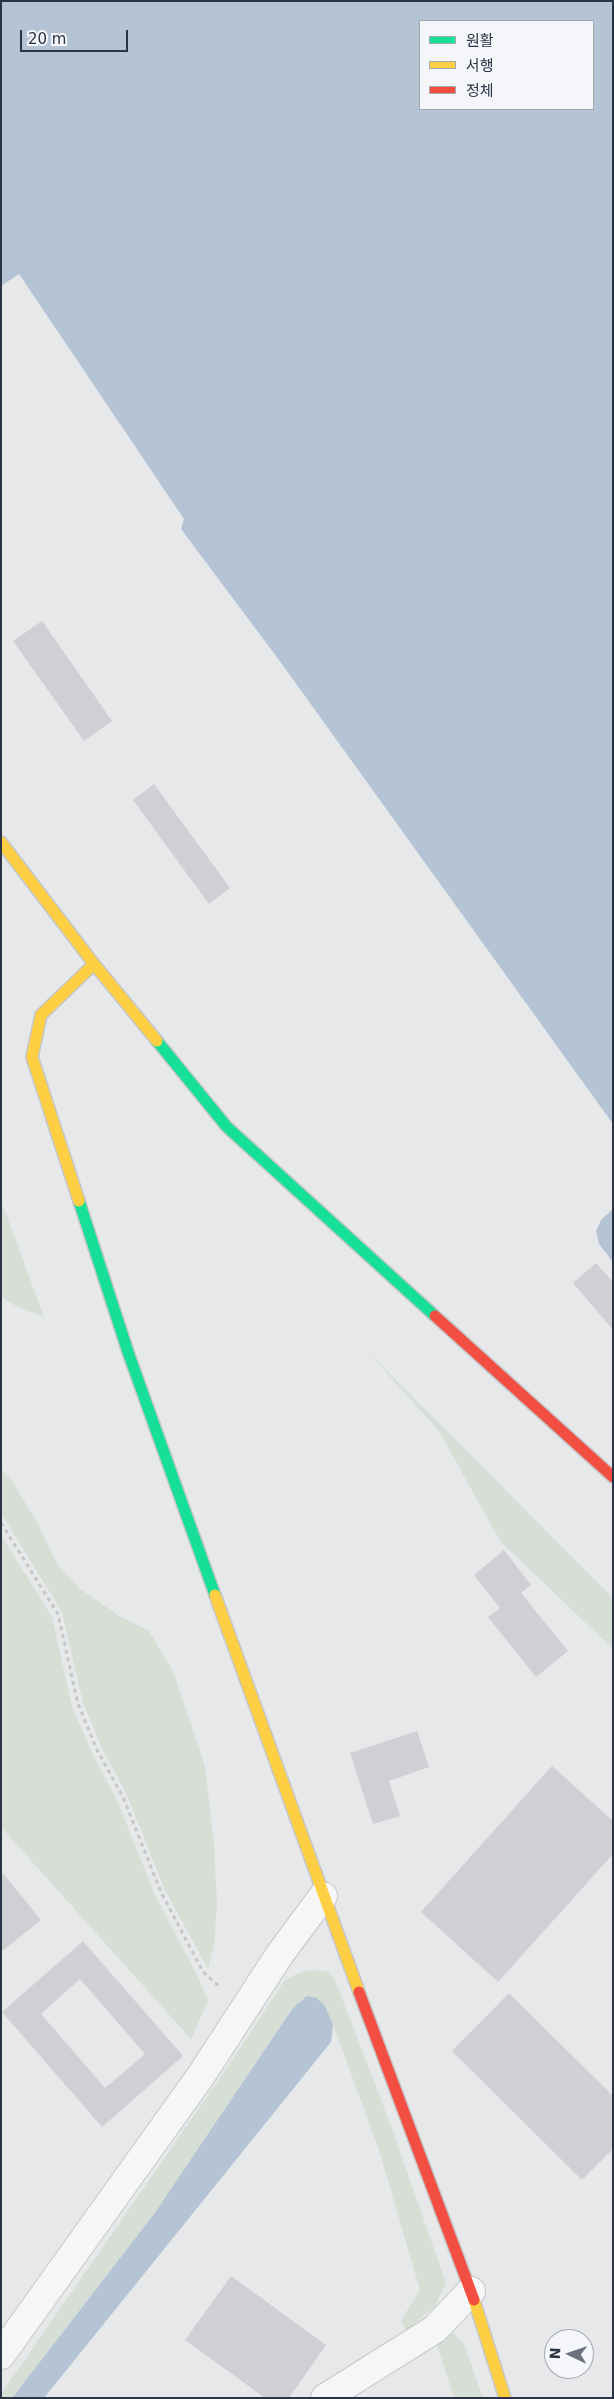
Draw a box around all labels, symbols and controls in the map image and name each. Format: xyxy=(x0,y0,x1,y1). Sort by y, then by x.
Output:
scale bar xyxy=(22,20,130,52)
legend xyxy=(419,20,594,110)
text: 20 m xyxy=(28,30,66,48)
text: 원활 xyxy=(466,32,494,50)
text: 서행 xyxy=(466,57,494,75)
text: 정체 xyxy=(466,82,494,100)
north arrow xyxy=(544,2329,594,2379)
text: N xyxy=(547,2347,563,2360)

